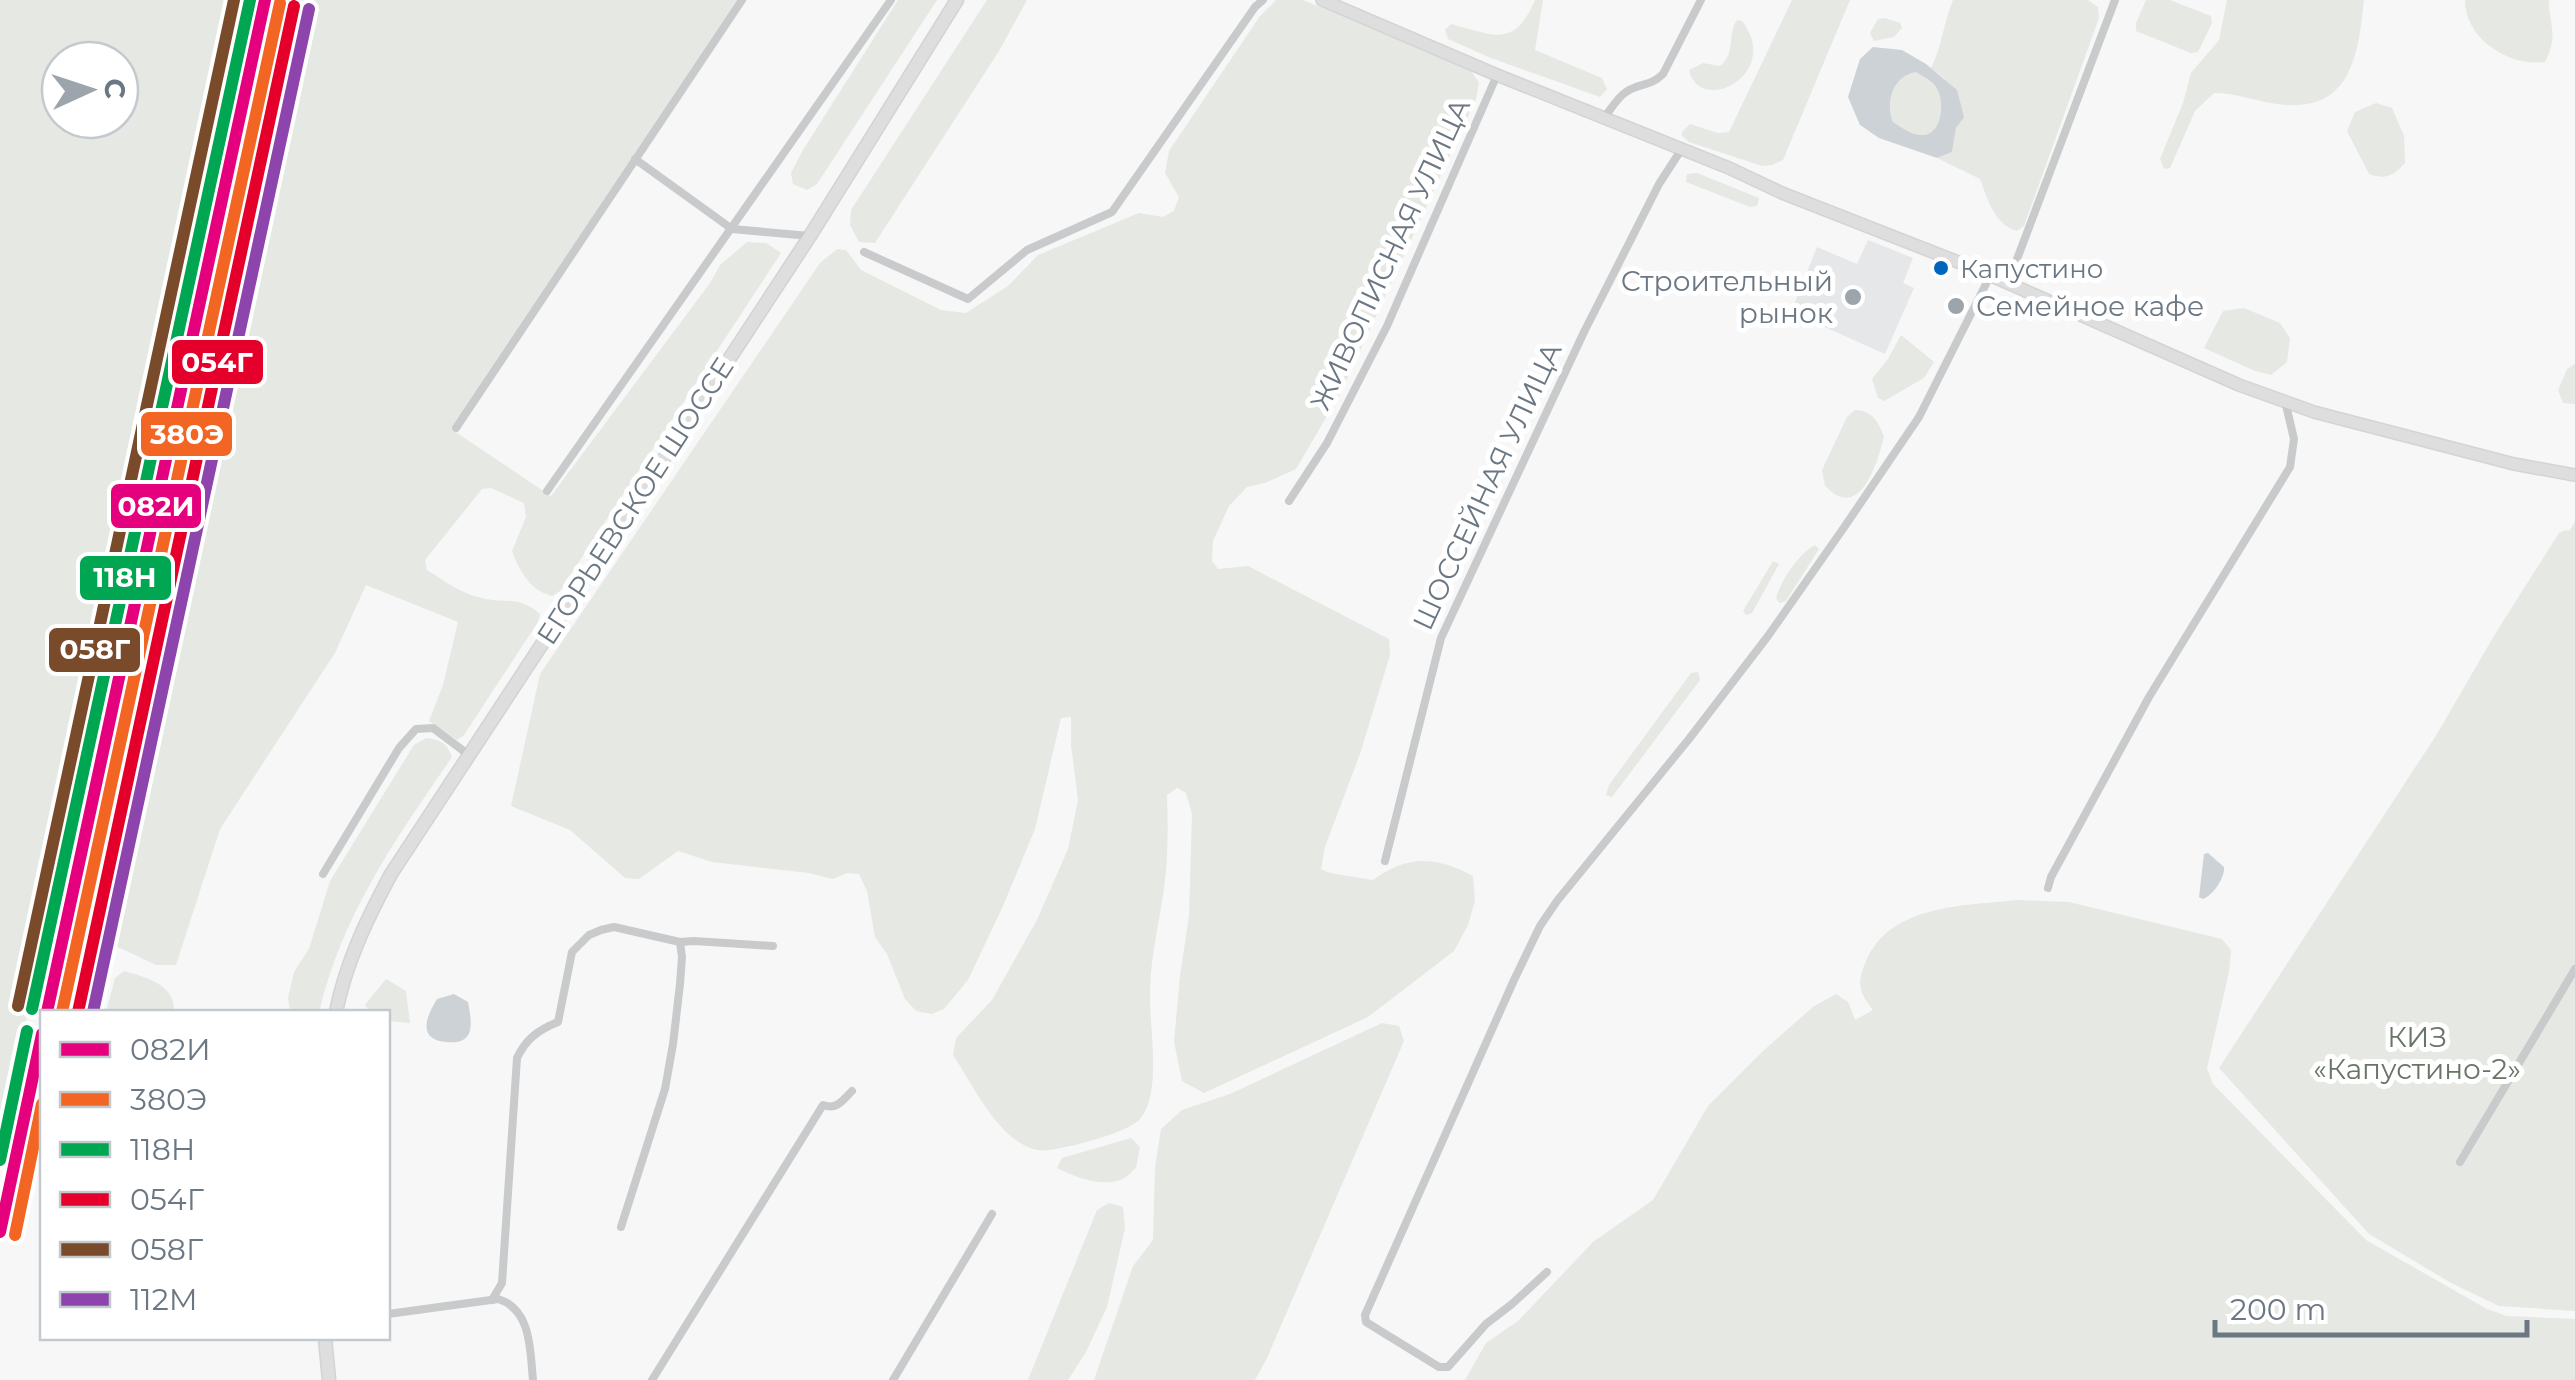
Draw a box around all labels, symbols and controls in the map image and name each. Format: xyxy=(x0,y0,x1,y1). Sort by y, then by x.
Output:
north arrow xyxy=(40,40,140,140)
text: С xyxy=(97,78,132,100)
street label: ЖИВОПИСНАЯ УЛИЦА xyxy=(1303,93,1477,415)
place label: Капустино xyxy=(1960,253,2103,285)
marker: Капустино xyxy=(1931,258,1951,278)
place label: Строительный рынок xyxy=(1621,264,1833,330)
marker: Строительный рынок xyxy=(1842,286,1864,308)
place label: Семейное кафе xyxy=(1976,289,2204,323)
marker: Семейное кафе xyxy=(1945,295,1967,317)
street label: ШОССЕЙНАЯ УЛИЦА xyxy=(1405,337,1569,635)
line badge: 054Г xyxy=(170,338,265,386)
text: 054Г xyxy=(181,345,253,379)
street label: ЕГОРЬЕВСКОЕ ШОССЕ xyxy=(529,351,741,651)
line badge: 380Э xyxy=(139,410,234,458)
text: 380Э xyxy=(149,417,224,451)
line badge: 082И xyxy=(109,482,203,530)
text: 082И xyxy=(117,489,195,523)
line badge: 118Н xyxy=(78,554,173,602)
text: 118Н xyxy=(93,560,157,594)
line badge: 058Г xyxy=(47,626,142,674)
text: 058Г xyxy=(60,632,131,666)
legend xyxy=(40,1010,390,1340)
park label: КИЗ «Капустино-2» xyxy=(2313,1020,2521,1086)
text: 082И xyxy=(130,1031,211,1068)
text: 380Э xyxy=(130,1081,207,1118)
text: 118Н xyxy=(130,1131,195,1168)
text: 054Г xyxy=(130,1181,204,1218)
text: 058Г xyxy=(130,1231,203,1268)
scale bar xyxy=(2215,1275,2528,1337)
text: 112М xyxy=(130,1281,198,1318)
text: 200 m xyxy=(2230,1291,2326,1328)

